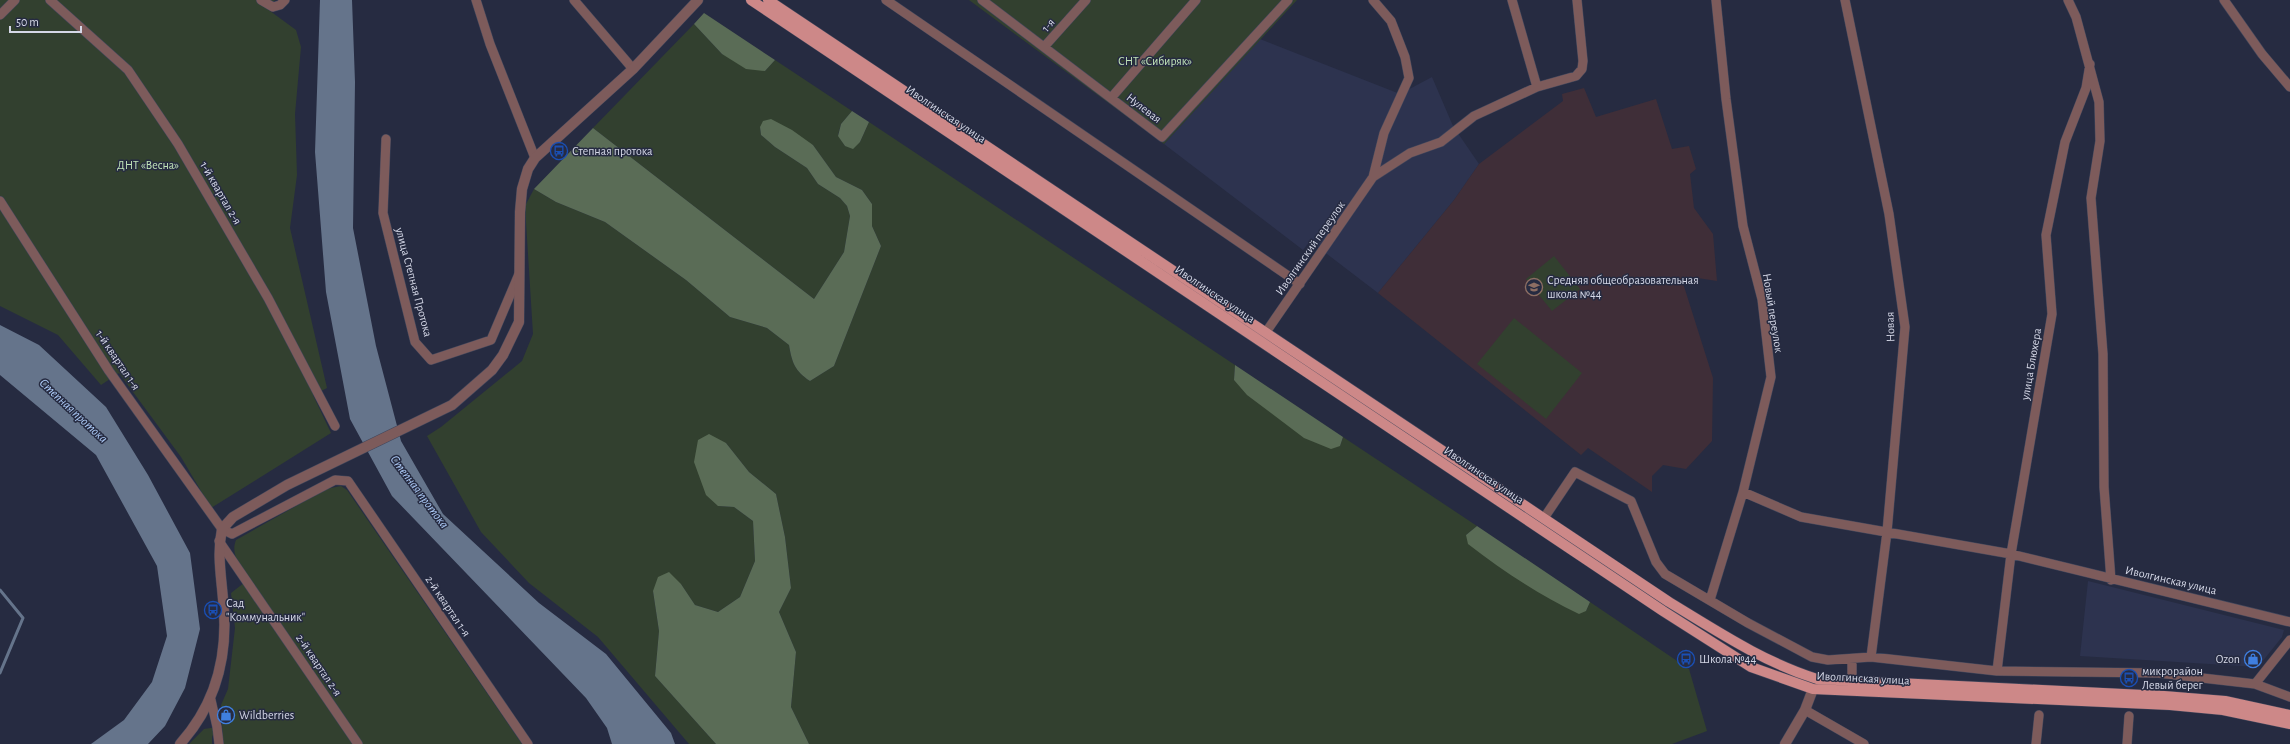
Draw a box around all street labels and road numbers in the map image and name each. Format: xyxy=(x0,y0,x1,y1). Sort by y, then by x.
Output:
street label: 1-я xyxy=(1039,16,1057,34)
street label: Иволгинская улица xyxy=(903,83,989,146)
street label: Нулевая xyxy=(1124,91,1164,126)
street label: 1-й квартал 2-я xyxy=(198,159,244,227)
street label: Иволгинский переулок xyxy=(1273,198,1348,298)
street label: улица Степная Протока xyxy=(392,225,435,339)
street label: Иволгинская улица xyxy=(1172,263,1258,326)
street label: Новый переулок xyxy=(1760,273,1785,354)
street label: Новая xyxy=(1883,312,1897,342)
street label: улица Блюхера xyxy=(2019,327,2044,402)
street label: 1-й квартал 1-я xyxy=(94,328,142,392)
street label: Иволгинская улица xyxy=(1441,444,1527,507)
street label: Иволгинская улица xyxy=(2124,564,2218,597)
street label: 2-й квартал 1-я xyxy=(423,573,473,639)
street label: 2-й квартал 2-я xyxy=(294,632,344,698)
street label: Иволгинская улица xyxy=(1816,670,1910,687)

